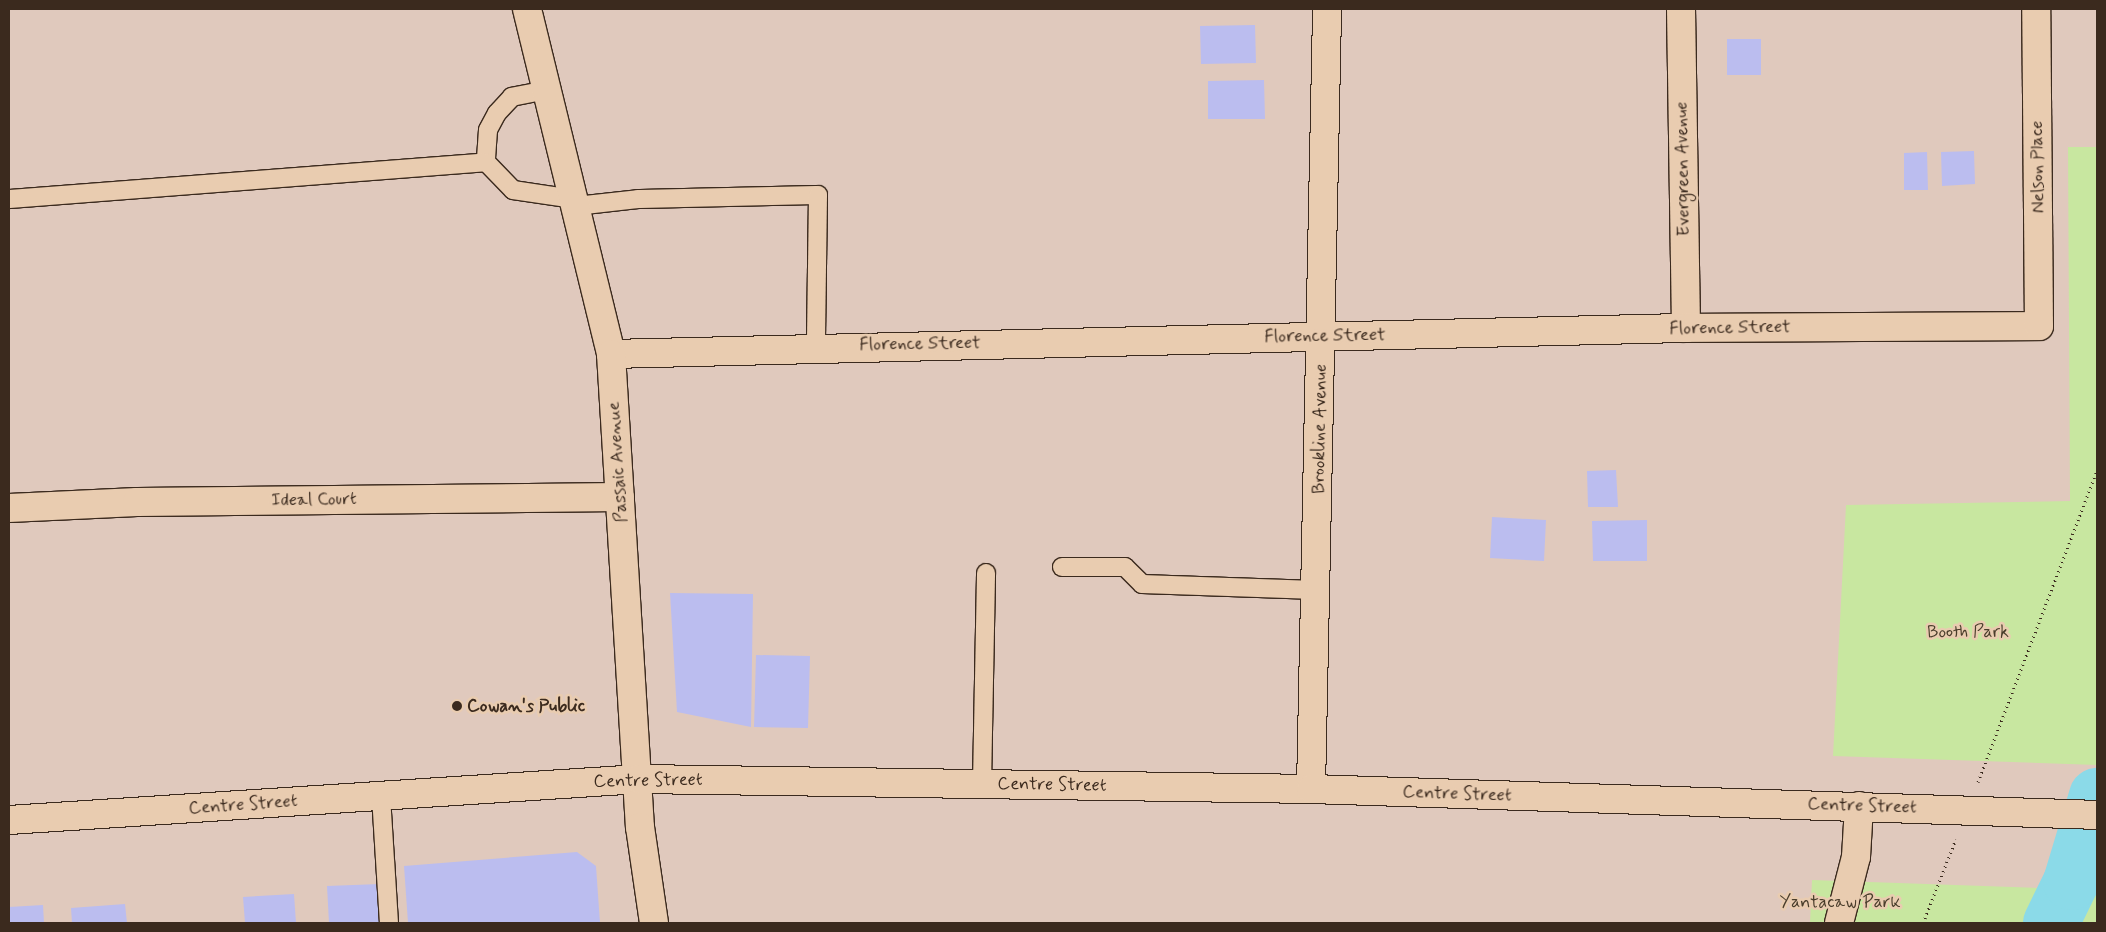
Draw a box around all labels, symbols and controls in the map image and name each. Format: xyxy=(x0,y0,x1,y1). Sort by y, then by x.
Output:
street label: Evergreen Avenue xyxy=(1671,100,1695,238)
street label: Nelson Place xyxy=(2026,120,2050,214)
street label: Florence Street xyxy=(1670,316,1790,340)
street label: Florence Street xyxy=(1265,324,1385,348)
street label: Florence Street xyxy=(860,332,980,356)
street label: Brookline Avenue xyxy=(1308,363,1332,495)
street label: Passaic Avenue xyxy=(603,403,633,521)
street label: Ideal Court xyxy=(269,488,359,512)
park label: Booth Park xyxy=(1927,621,2009,643)
place label: Cowan's Public xyxy=(467,695,586,717)
marker: Cowan's Public xyxy=(451,700,463,712)
street label: Centre Street xyxy=(592,769,704,793)
street label: Centre Street xyxy=(996,773,1108,797)
street label: Centre Street xyxy=(1401,781,1513,807)
street label: Centre Street xyxy=(186,790,300,820)
street label: Centre Street xyxy=(1806,793,1918,819)
park label: Yantacaw Park xyxy=(1781,891,1899,913)

